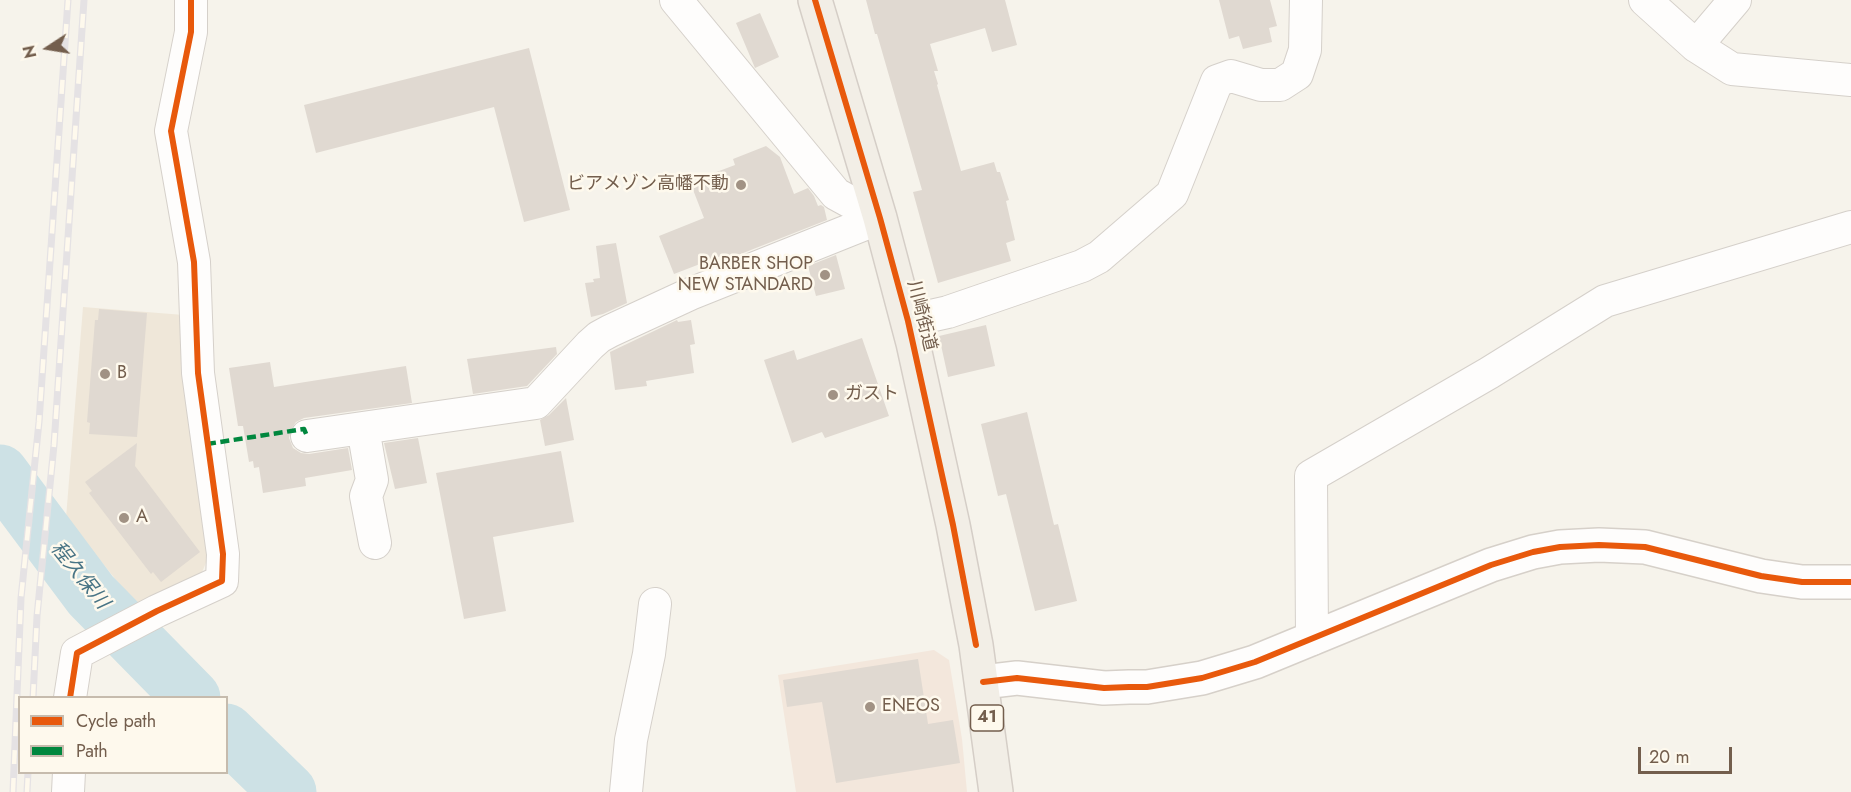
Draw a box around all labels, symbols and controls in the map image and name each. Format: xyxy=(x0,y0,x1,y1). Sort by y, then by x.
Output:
north arrow xyxy=(18,18,78,78)
text: N xyxy=(17,43,42,60)
place label: ビアメゾン高幡不動 xyxy=(567,174,729,196)
marker: ビアメゾン高幡不動 xyxy=(734,178,748,192)
place label: BARBER SHOP NEW STANDARD xyxy=(678,254,813,296)
marker: BARBER SHOP NEW STANDARD xyxy=(818,268,832,282)
street label: 川崎街道 xyxy=(902,278,940,354)
place label: B xyxy=(117,363,127,385)
marker: B xyxy=(98,367,112,381)
place label: ガスト xyxy=(845,384,899,406)
marker: ガスト xyxy=(826,388,840,402)
place label: A xyxy=(136,507,148,529)
marker: A xyxy=(117,511,131,525)
water label: 程久保川 xyxy=(45,537,113,615)
legend xyxy=(18,696,228,774)
place label: ENEOS xyxy=(882,696,940,718)
marker: ENEOS xyxy=(863,700,877,714)
road number: 41 xyxy=(970,705,1004,731)
text: Cycle path xyxy=(76,708,156,734)
scale bar xyxy=(1641,735,1736,773)
text: Path xyxy=(76,738,108,764)
text: 20 m xyxy=(1649,744,1689,770)

